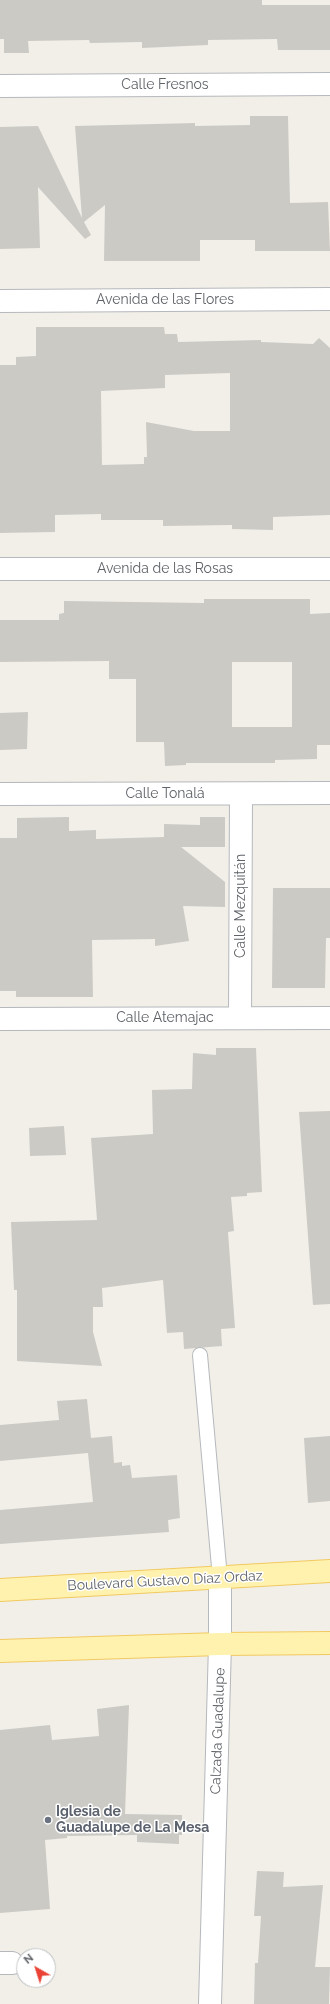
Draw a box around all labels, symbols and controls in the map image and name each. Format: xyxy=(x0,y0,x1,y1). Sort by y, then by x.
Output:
street label: Calle Fresnos xyxy=(121,77,209,93)
street label: Avenida de las Flores xyxy=(96,292,234,308)
street label: Avenida de las Rosas xyxy=(97,561,233,577)
street label: Calle Tonalá xyxy=(125,786,205,802)
street label: Calle Mezquitán xyxy=(233,854,249,958)
street label: Calle Atemajac xyxy=(116,1010,214,1026)
street label: Boulevard Gustavo Díaz Ordaz xyxy=(67,1567,263,1595)
street label: Calzada Guadalupe xyxy=(207,1667,229,1795)
place label: Iglesia de Guadalupe de La Mesa xyxy=(56,1804,209,1836)
marker: Iglesia de Guadalupe de La Mesa xyxy=(43,1815,53,1825)
north arrow xyxy=(16,1948,56,1988)
text: N xyxy=(21,1951,36,1967)

